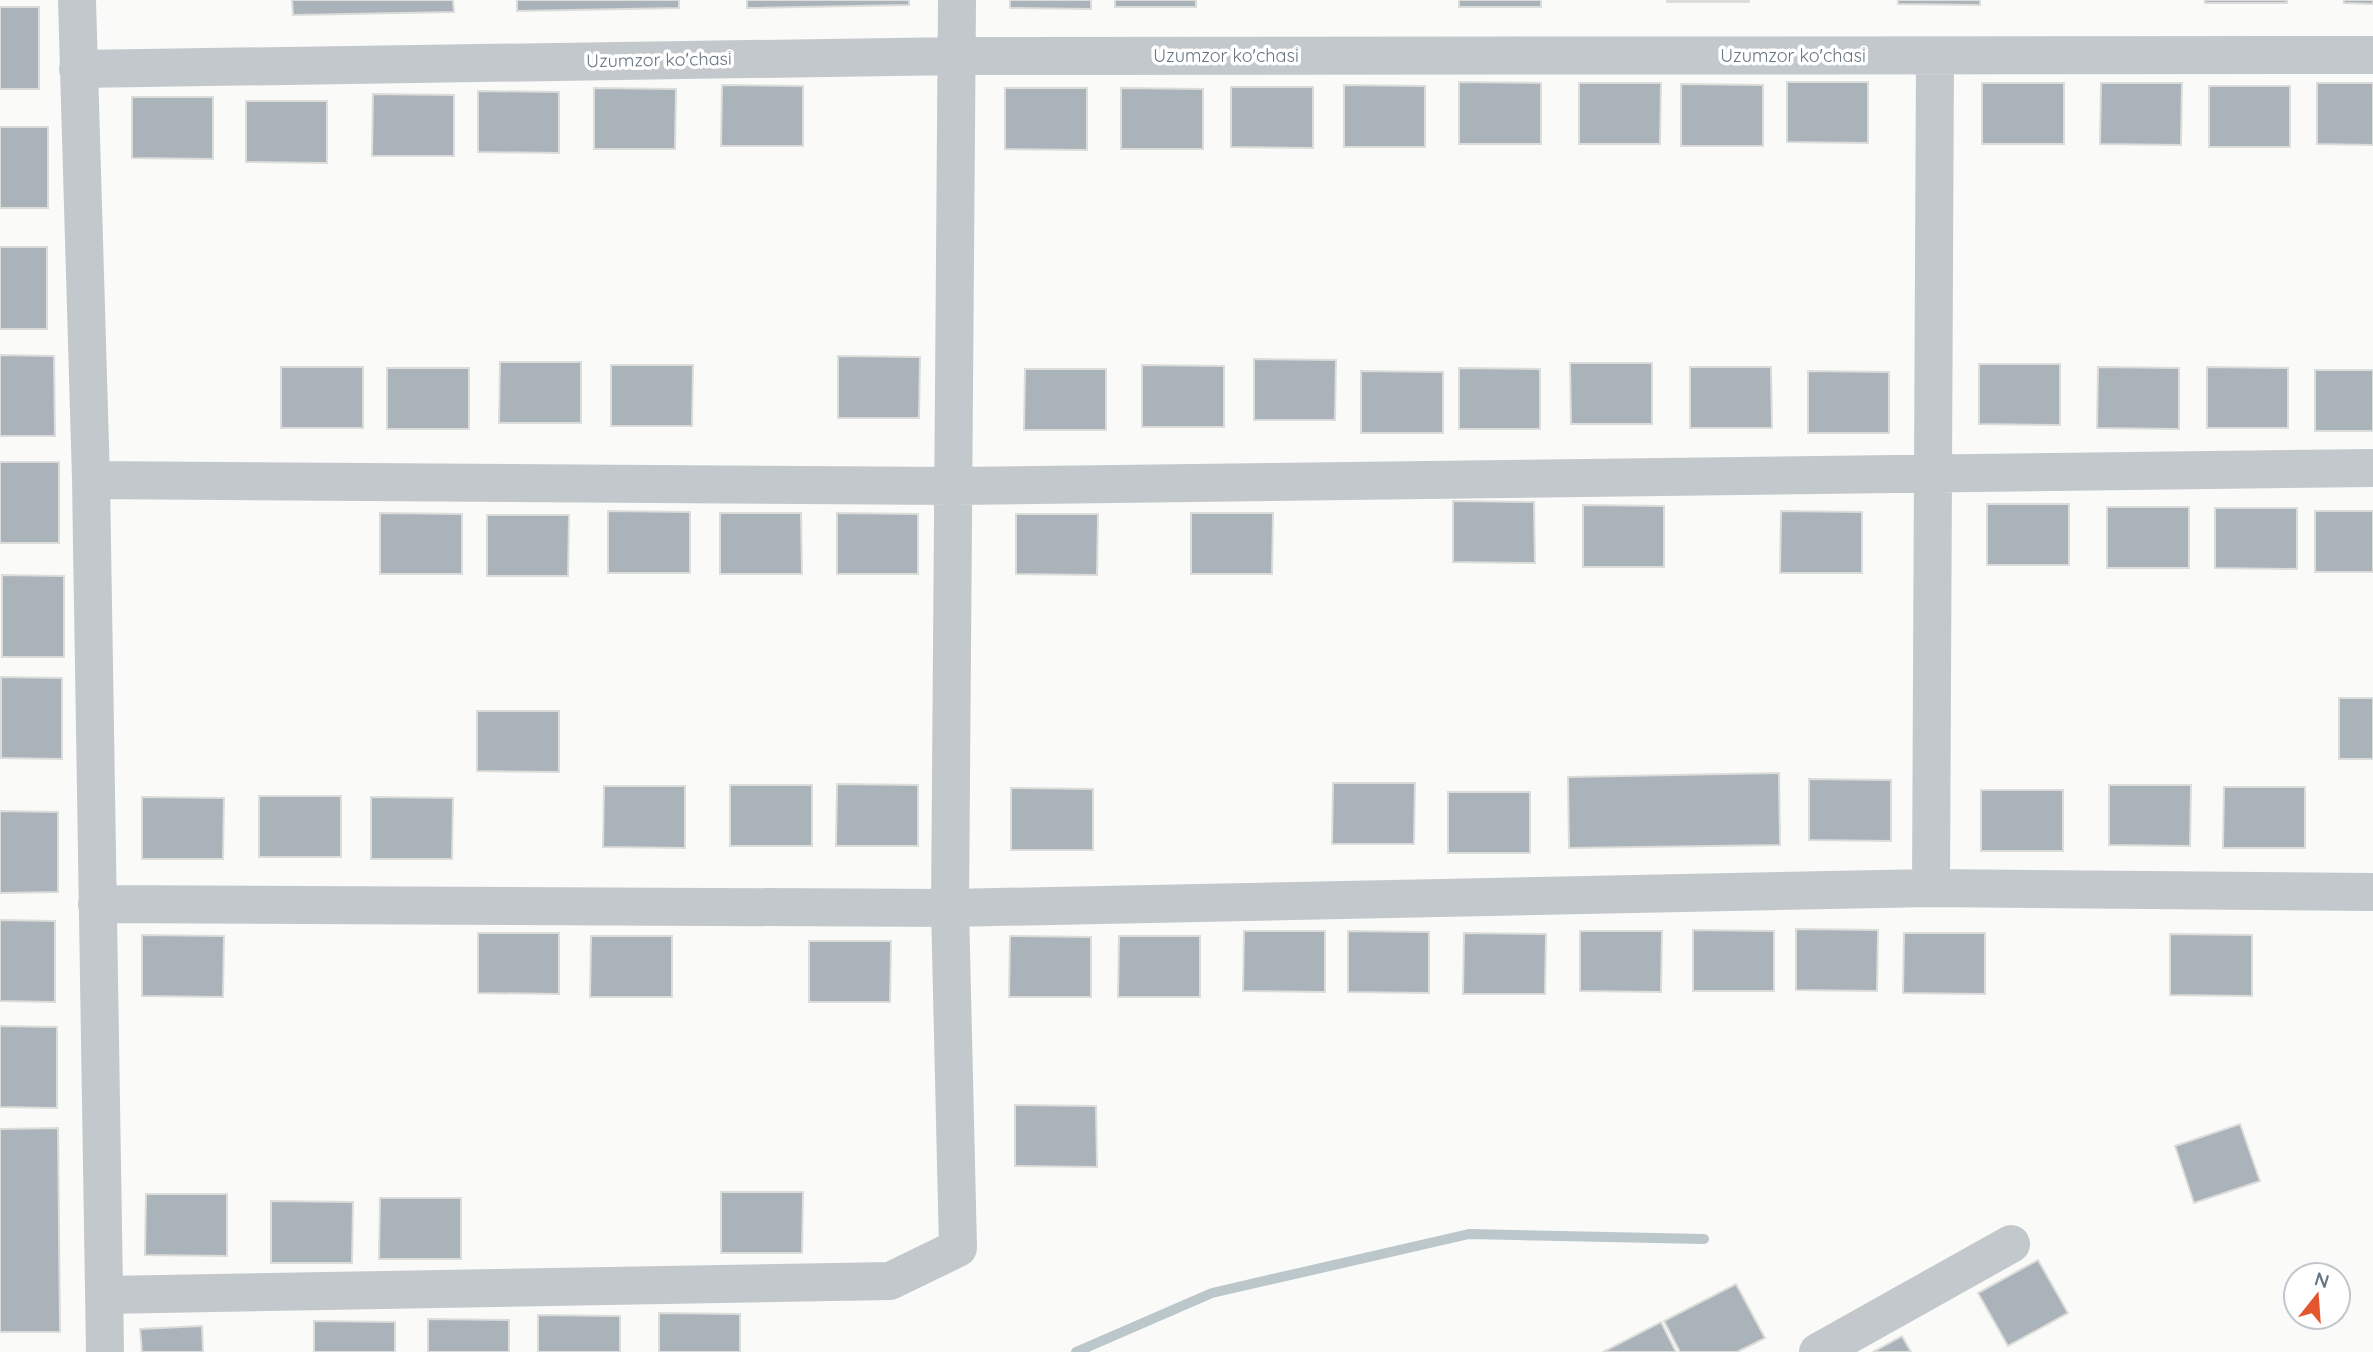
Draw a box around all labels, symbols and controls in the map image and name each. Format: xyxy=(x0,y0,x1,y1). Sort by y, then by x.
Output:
street label: Uzumzor ko'chasi xyxy=(1153,44,1299,67)
street label: Uzumzor ko'chasi xyxy=(1720,44,1866,67)
street label: Uzumzor ko'chasi xyxy=(586,47,732,72)
north arrow xyxy=(2282,1261,2352,1331)
text: N xyxy=(2312,1266,2332,1293)

